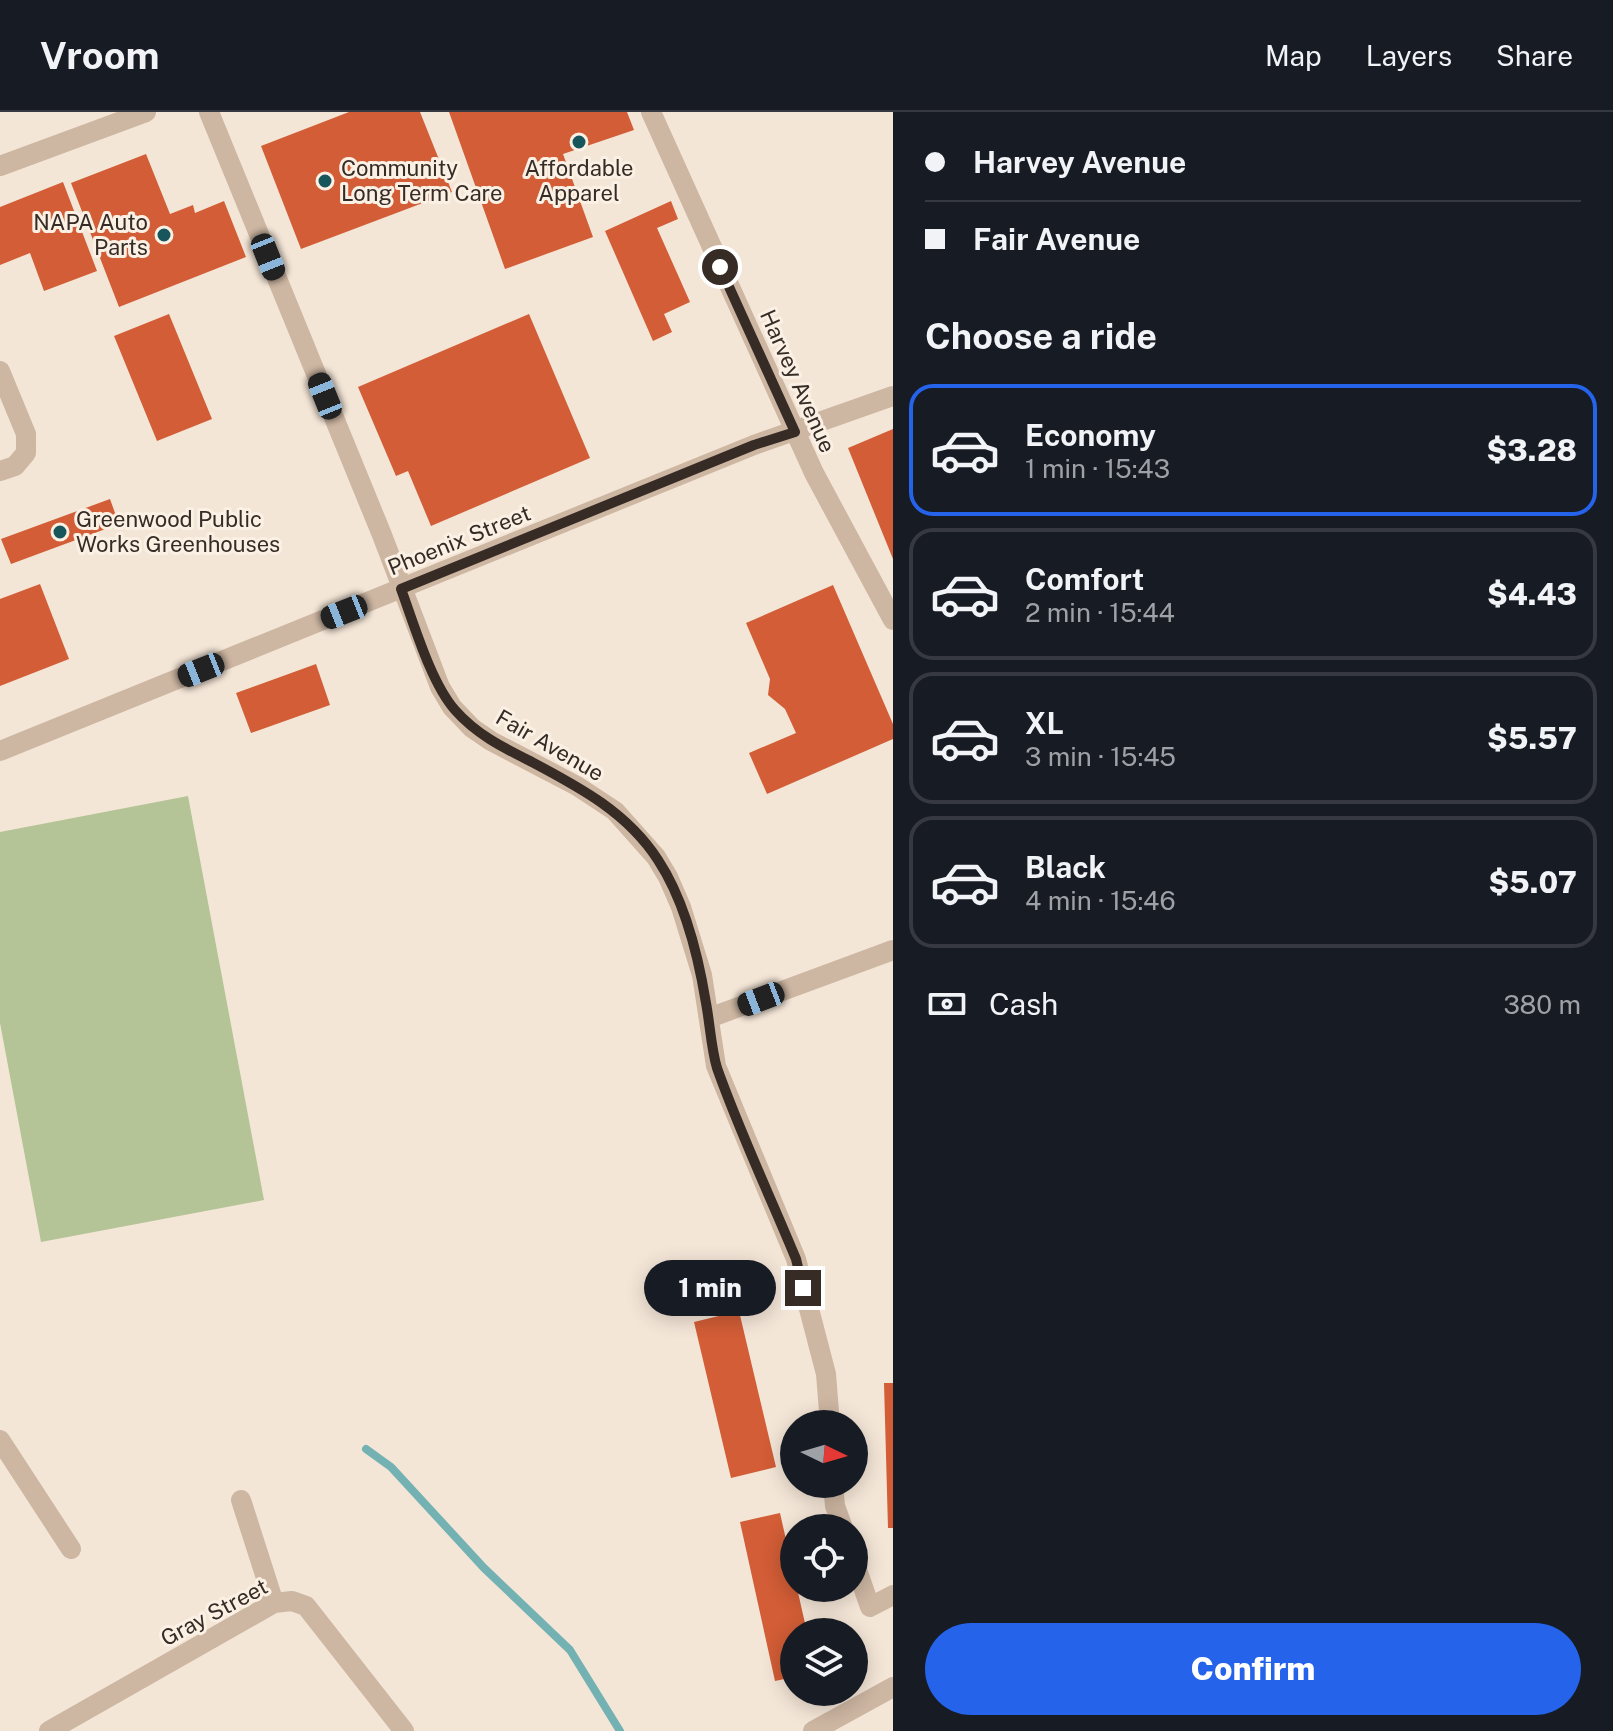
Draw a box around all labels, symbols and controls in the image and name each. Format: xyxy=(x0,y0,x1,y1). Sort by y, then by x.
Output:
text: Vroom xyxy=(40,33,160,78)
text: Map xyxy=(1265,39,1322,72)
text: Layers xyxy=(1366,39,1452,72)
text: Share xyxy=(1496,39,1573,72)
marker: Affordable Apparel xyxy=(570,133,588,151)
text: Harvey Avenue xyxy=(973,144,1186,180)
place label: Community Long Term Care xyxy=(341,155,502,206)
place label: Affordable Apparel xyxy=(524,155,634,206)
marker: Community Long Term Care xyxy=(316,172,334,190)
place label: NAPA Auto Parts xyxy=(33,209,148,260)
text: Fair Avenue xyxy=(973,221,1140,257)
marker: NAPA Auto Parts xyxy=(155,226,173,244)
car xyxy=(248,230,288,284)
route start xyxy=(702,249,738,285)
street label: Harvey Avenue xyxy=(755,306,841,456)
text: Choose a ride xyxy=(925,315,1157,357)
car xyxy=(305,369,345,423)
icon: car xyxy=(929,414,1001,486)
text: Economy xyxy=(1025,417,1156,453)
text: $3.28 xyxy=(1487,432,1577,468)
text: 1 min · 15:43 xyxy=(1025,453,1170,484)
street label: Phoenix Street xyxy=(384,500,534,580)
place label: Greenwood Public Works Greenhouses xyxy=(76,506,280,557)
marker: Greenwood Public Works Greenhouses xyxy=(51,523,69,541)
icon: car xyxy=(929,558,1001,630)
text: Comfort xyxy=(1025,561,1144,597)
text: $4.43 xyxy=(1487,576,1577,612)
car xyxy=(317,592,371,632)
text: 2 min · 15:44 xyxy=(1025,597,1175,628)
car xyxy=(174,650,228,690)
icon: car xyxy=(929,702,1001,774)
street label: Fair Avenue xyxy=(491,704,609,786)
text: XL xyxy=(1025,705,1064,741)
text: $5.57 xyxy=(1487,720,1577,756)
text: 3 min · 15:45 xyxy=(1025,741,1176,772)
icon: car xyxy=(929,846,1001,918)
text: Black xyxy=(1025,849,1106,885)
text: $5.07 xyxy=(1488,864,1577,900)
text: 4 min · 15:46 xyxy=(1025,885,1176,916)
car xyxy=(734,979,788,1019)
icon: cash xyxy=(925,982,969,1026)
text: Cash xyxy=(989,986,1058,1022)
text: 380 m xyxy=(1503,989,1581,1020)
callout: 1 min xyxy=(643,1260,775,1316)
route end xyxy=(785,1270,821,1306)
text: 1 min xyxy=(678,1272,742,1303)
north arrow xyxy=(780,1410,868,1498)
map controls xyxy=(780,1410,868,1706)
button: locate xyxy=(780,1514,868,1602)
street label: Gray Street xyxy=(156,1573,272,1651)
button: layers xyxy=(780,1618,868,1706)
button: Confirm xyxy=(925,1623,1581,1715)

